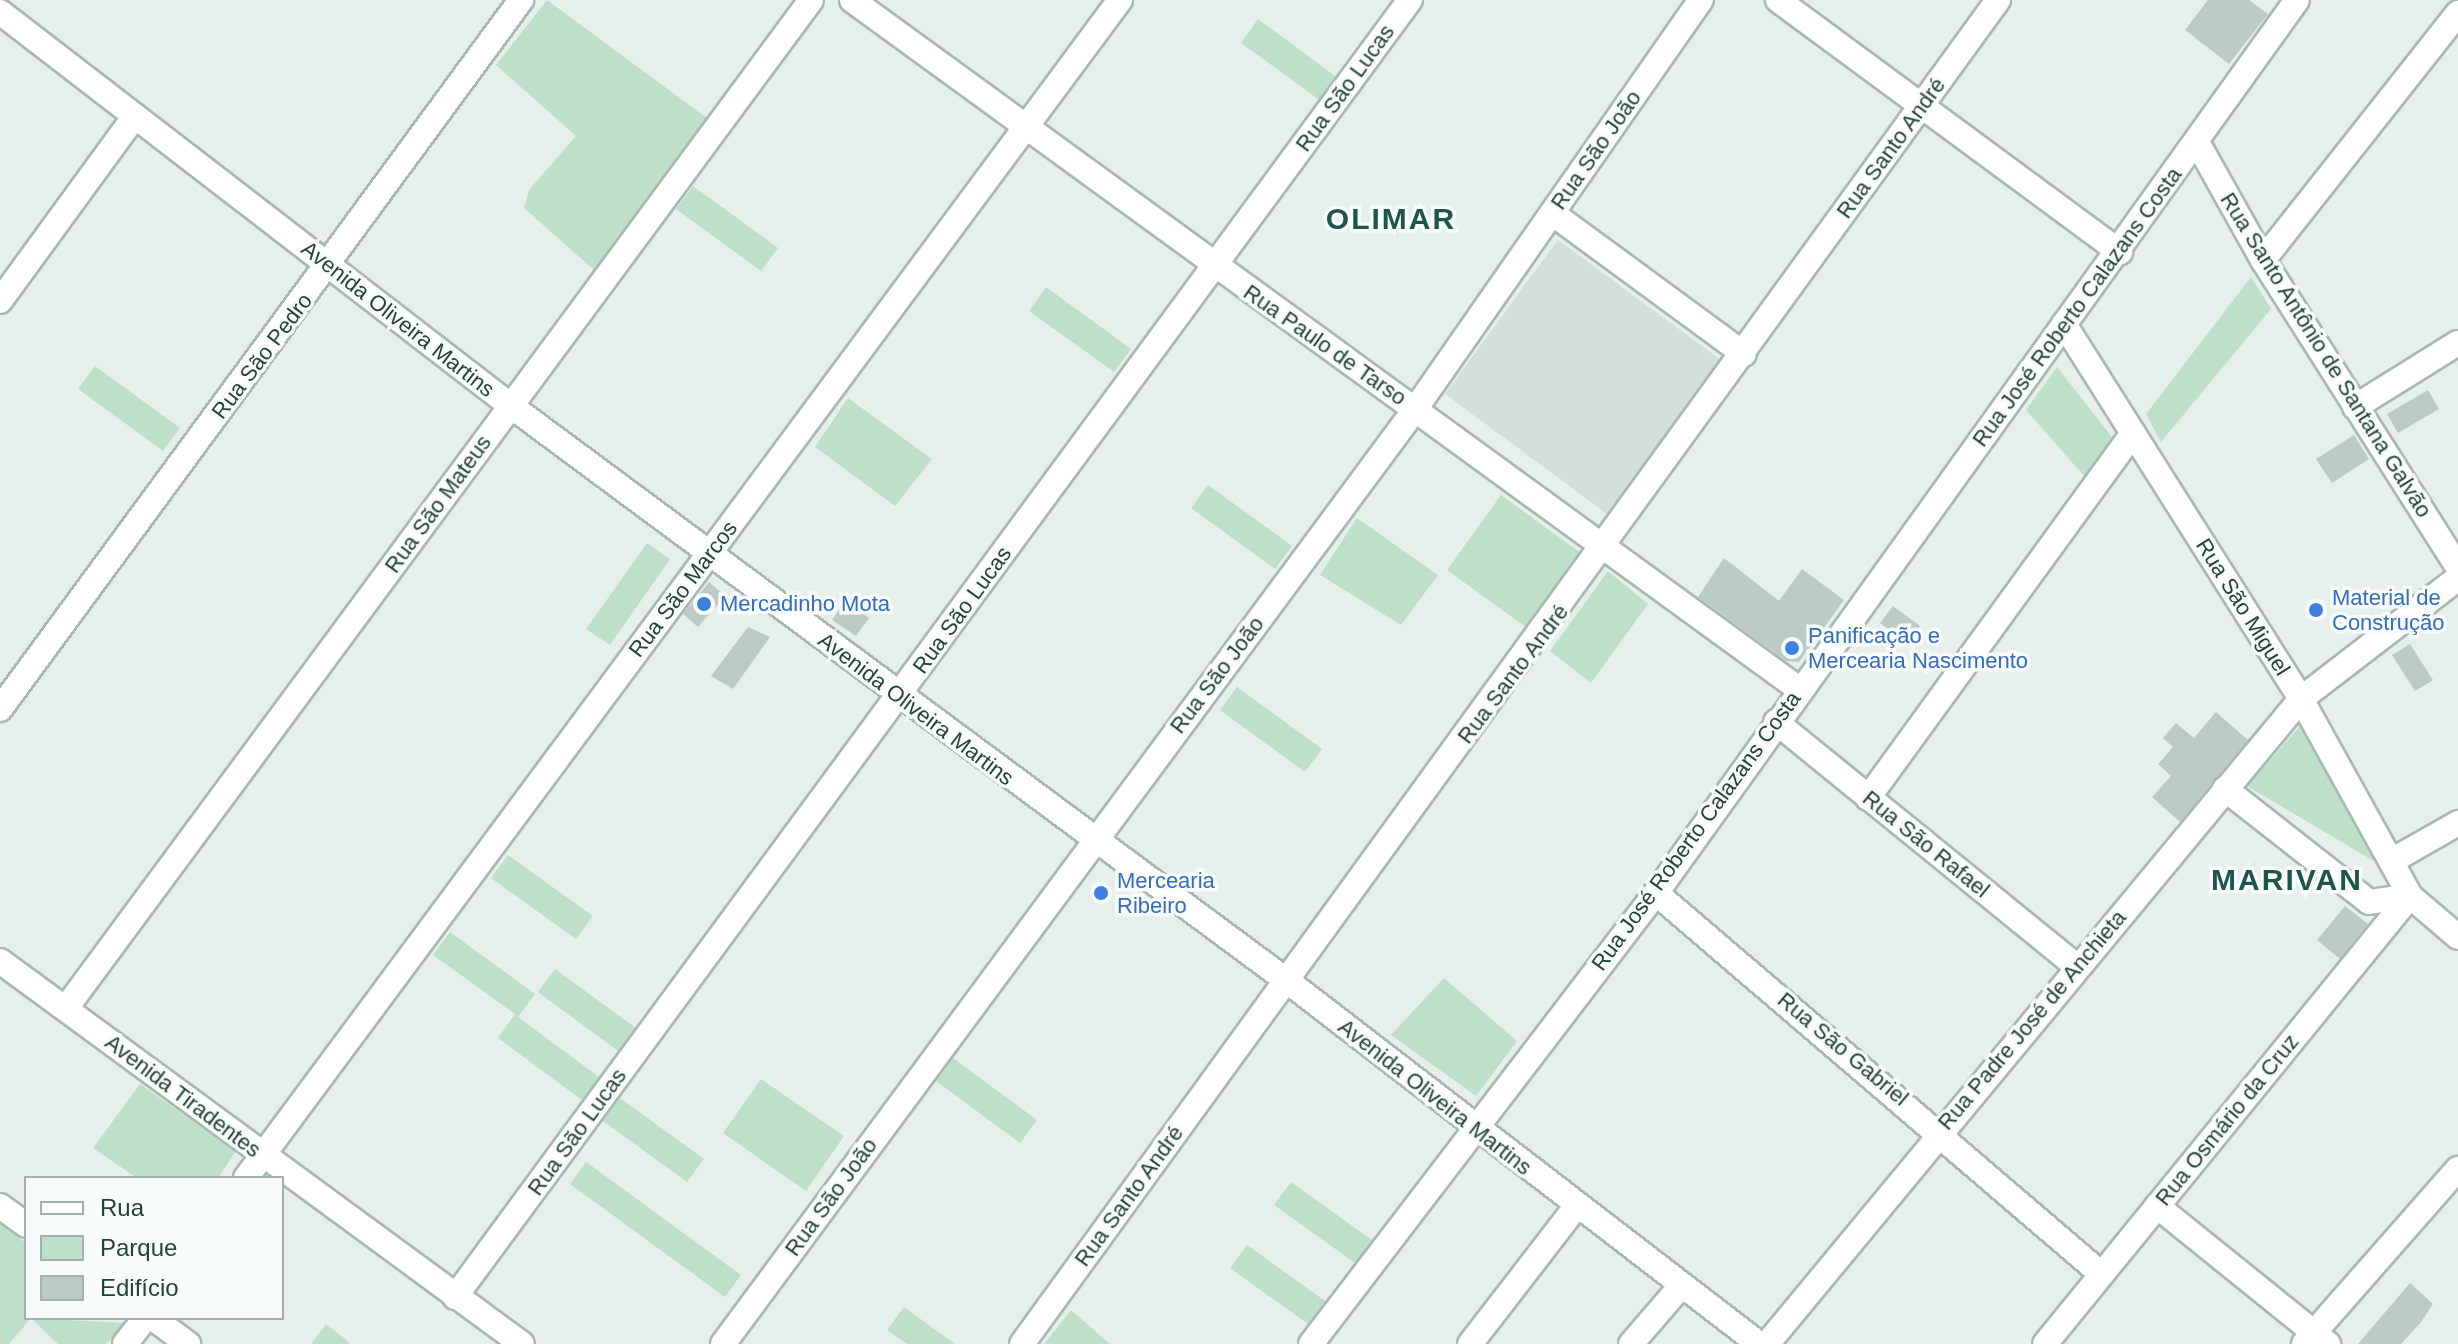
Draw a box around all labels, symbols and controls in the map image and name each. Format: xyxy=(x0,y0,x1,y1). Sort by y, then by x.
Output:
street label: Rua São Lucas xyxy=(1290,19,1400,157)
street label: Rua Santo André xyxy=(1831,72,1951,224)
street label: Rua São João xyxy=(1545,85,1647,215)
street label: Rua José Roberto Calazans Costa xyxy=(1967,162,2187,452)
street label: Rua Santo Antônio de Santana Galvão xyxy=(2214,187,2438,523)
district label: OLIMAR xyxy=(1326,201,1456,237)
street label: Avenida Oliveira Martins xyxy=(296,235,500,403)
street label: Rua Paulo de Tarso xyxy=(1238,279,1412,411)
street label: Rua São Pedro xyxy=(206,288,318,424)
street label: Rua São Mateus xyxy=(379,430,497,578)
street label: Rua São Marcos xyxy=(623,516,743,662)
street label: Rua São Miguel xyxy=(2190,534,2296,680)
street label: Rua São Lucas xyxy=(907,541,1017,679)
place label: Material de Construção xyxy=(2332,584,2445,636)
place label: Mercadinho Mota xyxy=(720,591,890,617)
marker: Mercadinho Mota xyxy=(695,595,713,613)
street label: Rua Santo André xyxy=(1452,599,1574,749)
marker: Material de Construção xyxy=(2307,601,2325,619)
street label: Rua São João xyxy=(1165,611,1269,739)
place label: Panificação e Mercearia Nascimento xyxy=(1808,622,2028,674)
street label: Avenida Oliveira Martins xyxy=(813,627,1019,791)
marker: Panificação e Mercearia Nascimento xyxy=(1783,639,1801,657)
street label: Rua José Roberto Calazans Costa xyxy=(1586,686,1806,976)
street label: Rua São Rafael xyxy=(1857,785,1995,903)
district label: MARIVAN xyxy=(2211,862,2363,898)
place label: Mercearia Ribeiro xyxy=(1117,867,1215,918)
marker: Mercearia Ribeiro xyxy=(1092,884,1110,902)
street label: Rua Padre José de Anchieta xyxy=(1932,904,2132,1136)
street label: Rua São Gabriel xyxy=(1772,987,1914,1111)
street label: Avenida Oliveira Martins xyxy=(1333,1013,1537,1181)
street label: Avenida Tiradentes xyxy=(100,1029,266,1163)
street label: Rua Osmário da Cruz xyxy=(2150,1029,2304,1211)
street label: Rua São Lucas xyxy=(522,1063,632,1201)
street label: Rua Santo André xyxy=(1069,1120,1189,1272)
street label: Rua São João xyxy=(779,1133,883,1261)
legend xyxy=(24,1176,284,1320)
text: Rua xyxy=(100,1194,144,1221)
text: Parque xyxy=(100,1234,177,1261)
text: Edifício xyxy=(100,1274,179,1301)

